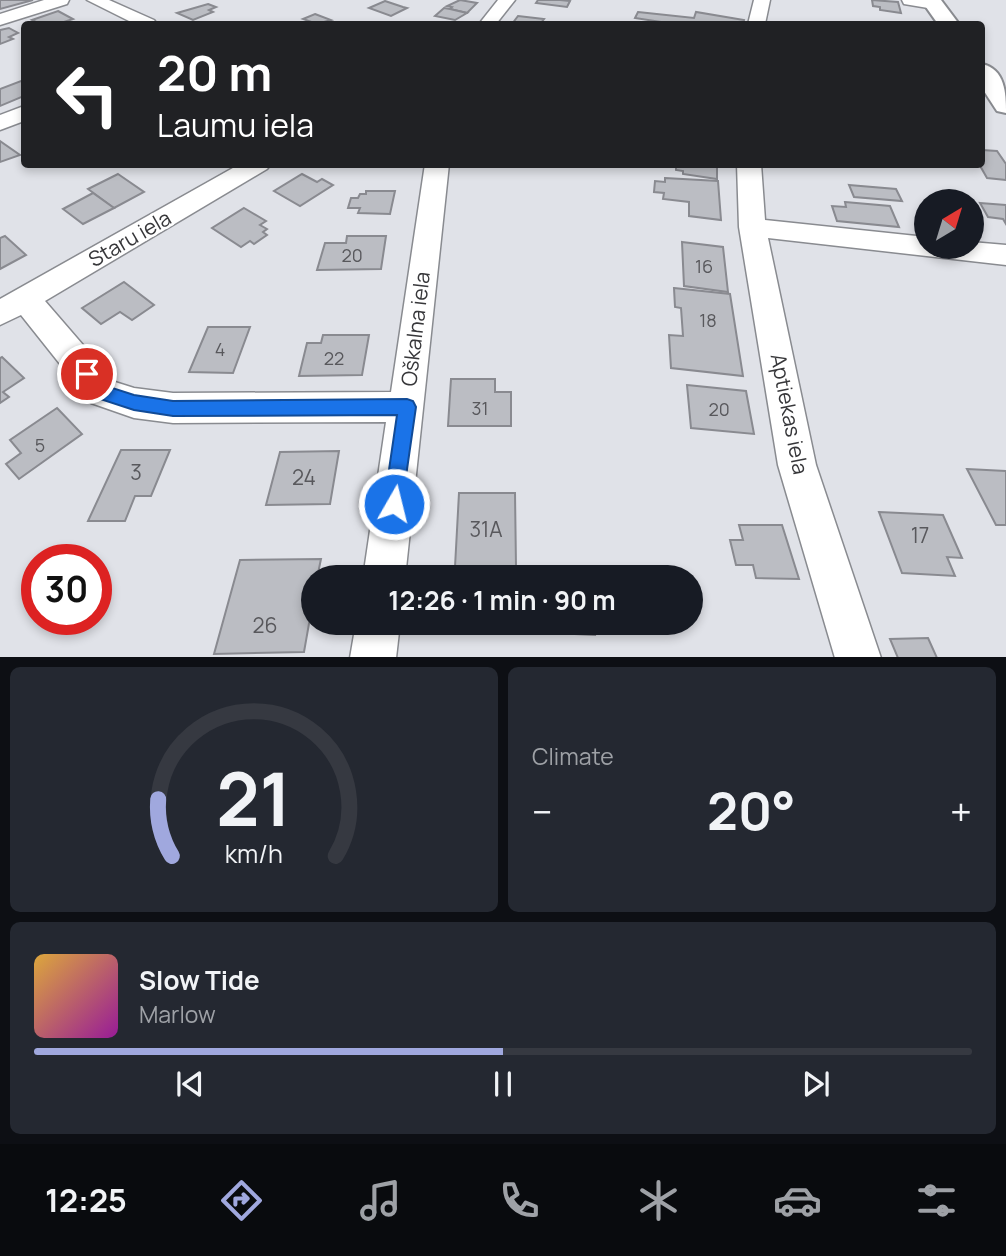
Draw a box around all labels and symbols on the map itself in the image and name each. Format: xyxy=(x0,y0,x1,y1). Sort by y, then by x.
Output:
north arrow xyxy=(914,189,984,259)
street label: Staru iela xyxy=(83,203,176,273)
house number: 20 xyxy=(341,243,363,267)
house number: 16 xyxy=(695,254,713,278)
street label: Oškalna iela xyxy=(394,270,436,388)
house number: 18 xyxy=(699,308,717,332)
house number: 4 xyxy=(215,337,225,361)
pin xyxy=(57,344,117,404)
house number: 22 xyxy=(324,346,344,370)
street label: Aptiekas iela xyxy=(765,351,815,477)
house number: 31 xyxy=(472,396,488,420)
house number: 20 xyxy=(708,397,730,421)
house number: 5 xyxy=(35,433,45,457)
house number: 3 xyxy=(130,458,142,486)
house number: 24 xyxy=(292,463,316,491)
position arrow xyxy=(357,467,431,541)
house number: 31A xyxy=(469,515,503,543)
house number: 17 xyxy=(911,521,929,549)
speed limit sign: 30 xyxy=(21,544,112,635)
house number: 26 xyxy=(252,611,278,639)

